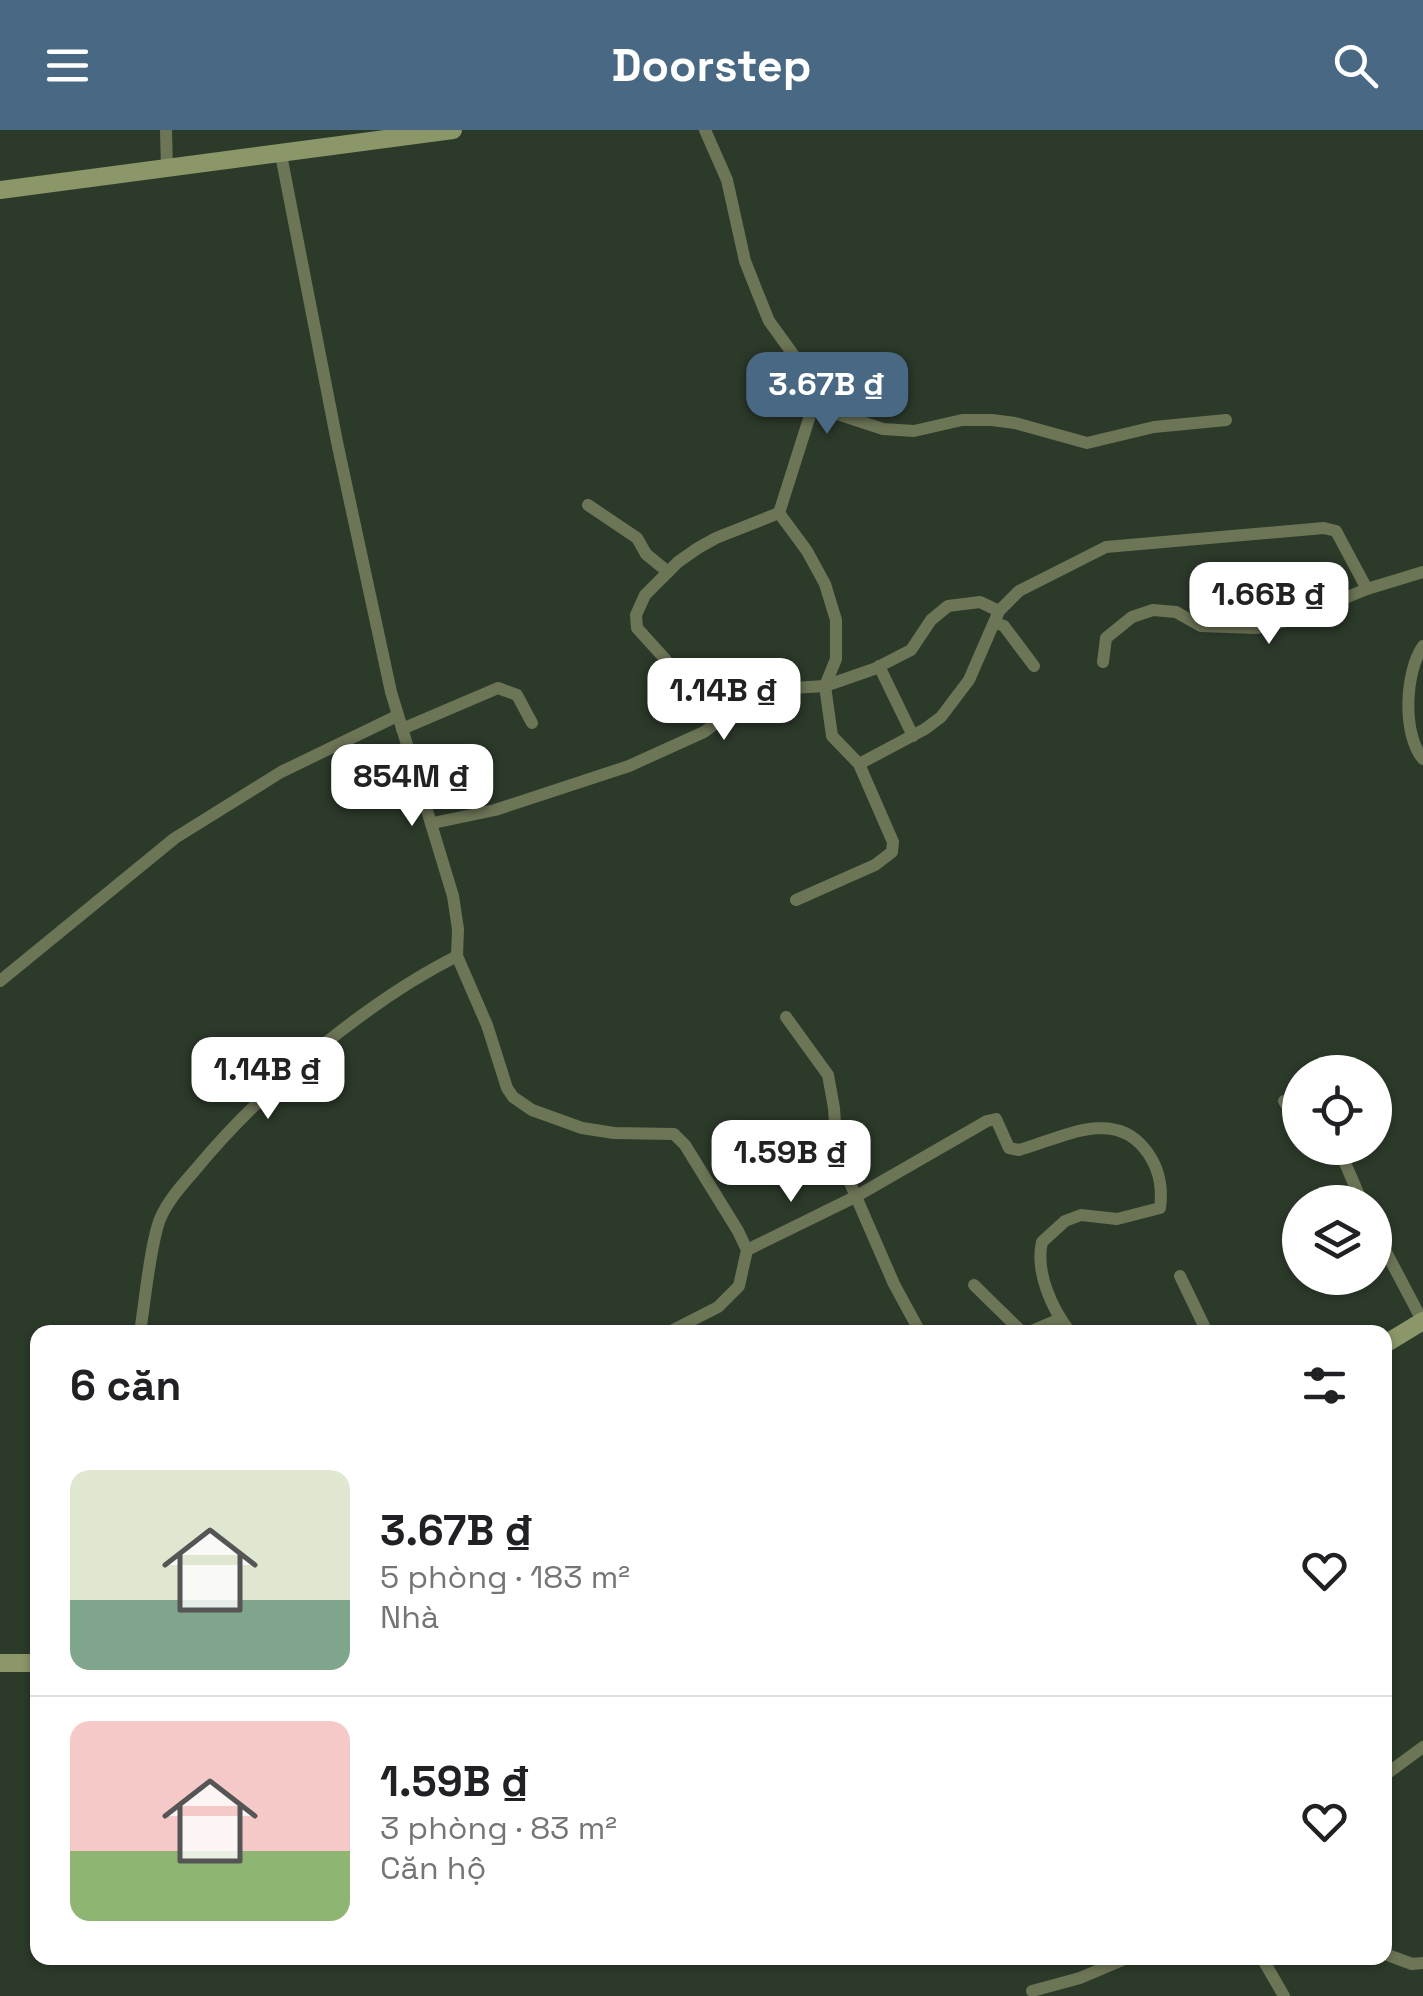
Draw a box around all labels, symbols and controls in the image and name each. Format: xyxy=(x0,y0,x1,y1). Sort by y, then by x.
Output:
text: Doorstep xyxy=(612,37,811,94)
icon: menu xyxy=(40,38,95,93)
icon: search xyxy=(1328,38,1383,93)
pin: 3.67B ₫ xyxy=(735,352,919,437)
text: 3.67B ₫ xyxy=(768,364,886,404)
pin: 1.66B ₫ xyxy=(1177,562,1361,647)
text: 1.66B ₫ xyxy=(1211,574,1327,614)
pin: 1.14B ₫ xyxy=(632,658,816,743)
text: 1.14B ₫ xyxy=(669,670,779,710)
pin: 854M ₫ xyxy=(331,744,493,829)
text: 854M ₫ xyxy=(353,756,471,796)
pin: 1.14B ₫ xyxy=(176,1037,360,1122)
text: 1.14B ₫ xyxy=(213,1049,323,1089)
map controls xyxy=(1282,1055,1392,1295)
button: locate xyxy=(1282,1055,1392,1165)
pin: 1.59B ₫ xyxy=(699,1120,883,1205)
text: 1.59B ₫ xyxy=(734,1132,848,1172)
button: layers xyxy=(1282,1185,1392,1295)
icon: filters xyxy=(1297,1358,1352,1413)
text: 6 căn xyxy=(70,1359,181,1412)
text: 3.67B ₫ xyxy=(380,1504,534,1557)
icon: home xyxy=(150,1510,270,1630)
icon: heart xyxy=(1297,1543,1352,1598)
text: 5 phòng · 183 m² xyxy=(380,1557,630,1597)
text: Nhà xyxy=(380,1597,439,1637)
text: 1.59B ₫ xyxy=(380,1755,531,1808)
icon: home xyxy=(150,1761,270,1881)
icon: heart xyxy=(1297,1794,1352,1849)
text: 3 phòng · 83 m² xyxy=(380,1808,617,1848)
text: Căn hộ xyxy=(380,1848,486,1888)

